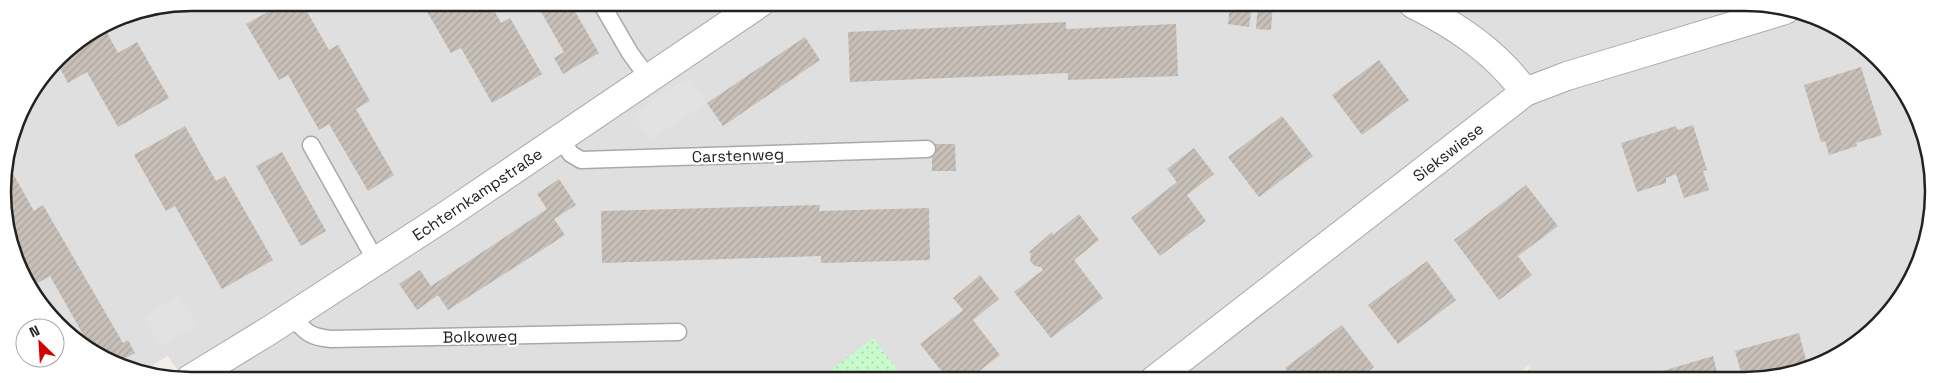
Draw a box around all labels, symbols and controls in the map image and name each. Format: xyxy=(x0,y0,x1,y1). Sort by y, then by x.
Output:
street label: Siekswiese xyxy=(1409,118,1488,187)
street label: Echternkampstraße xyxy=(408,143,546,246)
street label: Carstenweg xyxy=(692,143,784,168)
north arrow xyxy=(15,318,65,368)
text: N xyxy=(26,321,43,341)
street label: Bolkoweg xyxy=(442,325,518,348)

